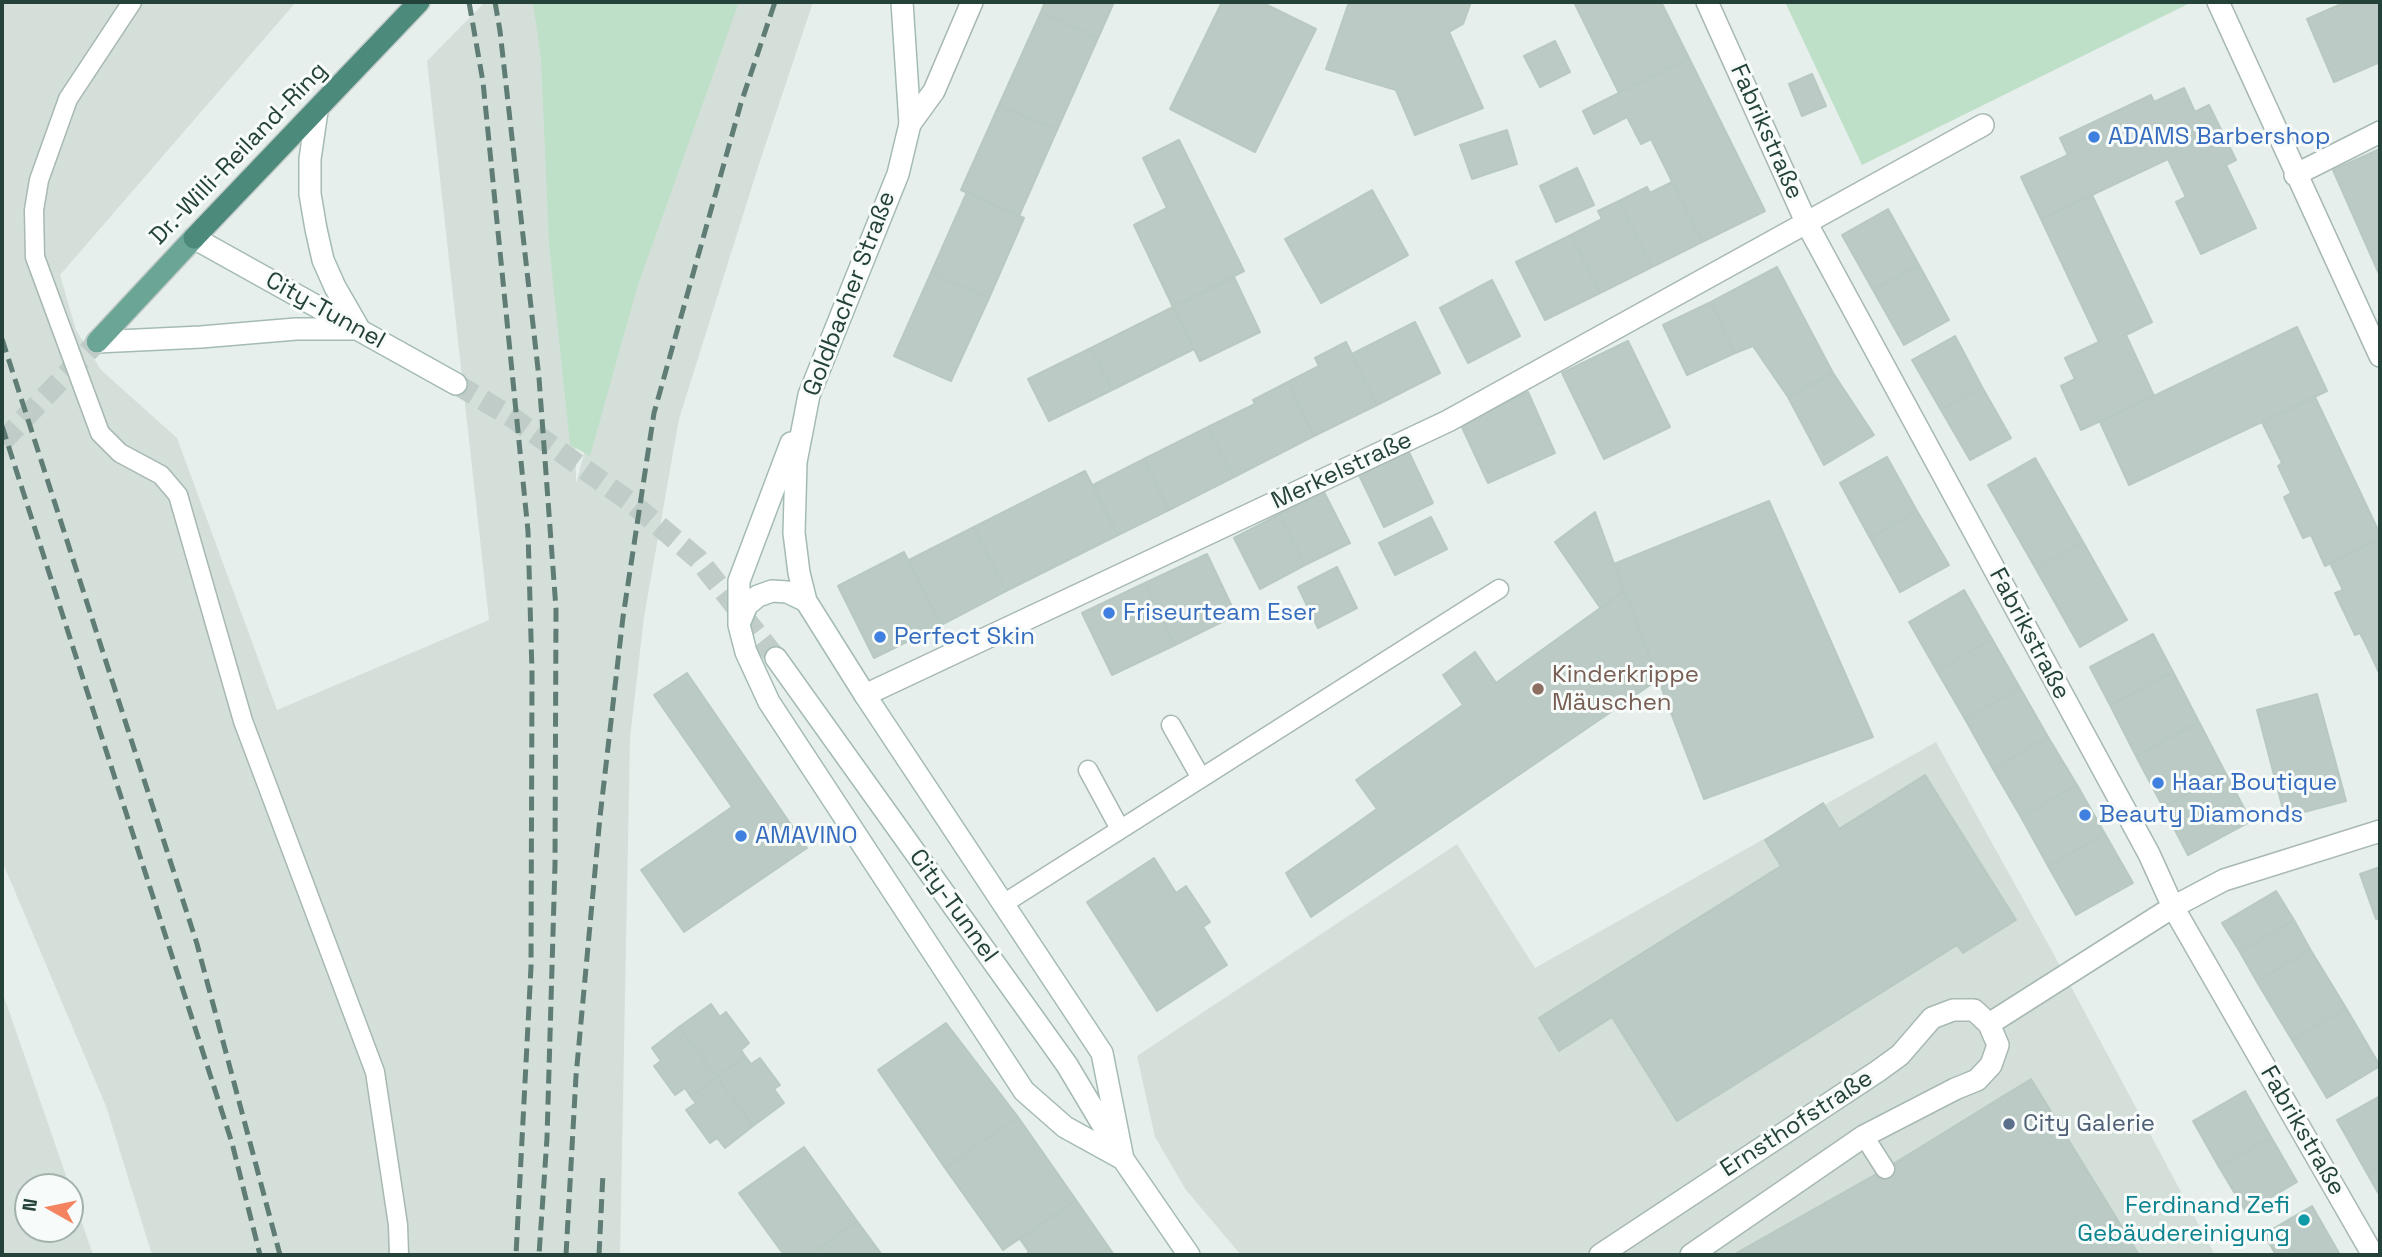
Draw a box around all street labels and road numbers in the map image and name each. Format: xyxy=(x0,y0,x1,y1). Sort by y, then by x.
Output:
street label: Dr.-Willi-Reiland-Ring xyxy=(144,57,334,251)
street label: Fabrikstraße xyxy=(1723,60,1809,204)
street label: Goldbacher Straße xyxy=(798,188,902,400)
street label: City-Tunnel xyxy=(260,266,390,356)
street label: Merkelstraße xyxy=(1267,426,1417,516)
street label: Fabrikstraße xyxy=(1982,563,2076,705)
street label: City-Tunnel xyxy=(902,844,1004,968)
street label: Fabrikstraße xyxy=(2253,1061,2351,1201)
street label: Ernsthofstraße xyxy=(1716,1064,1878,1184)

